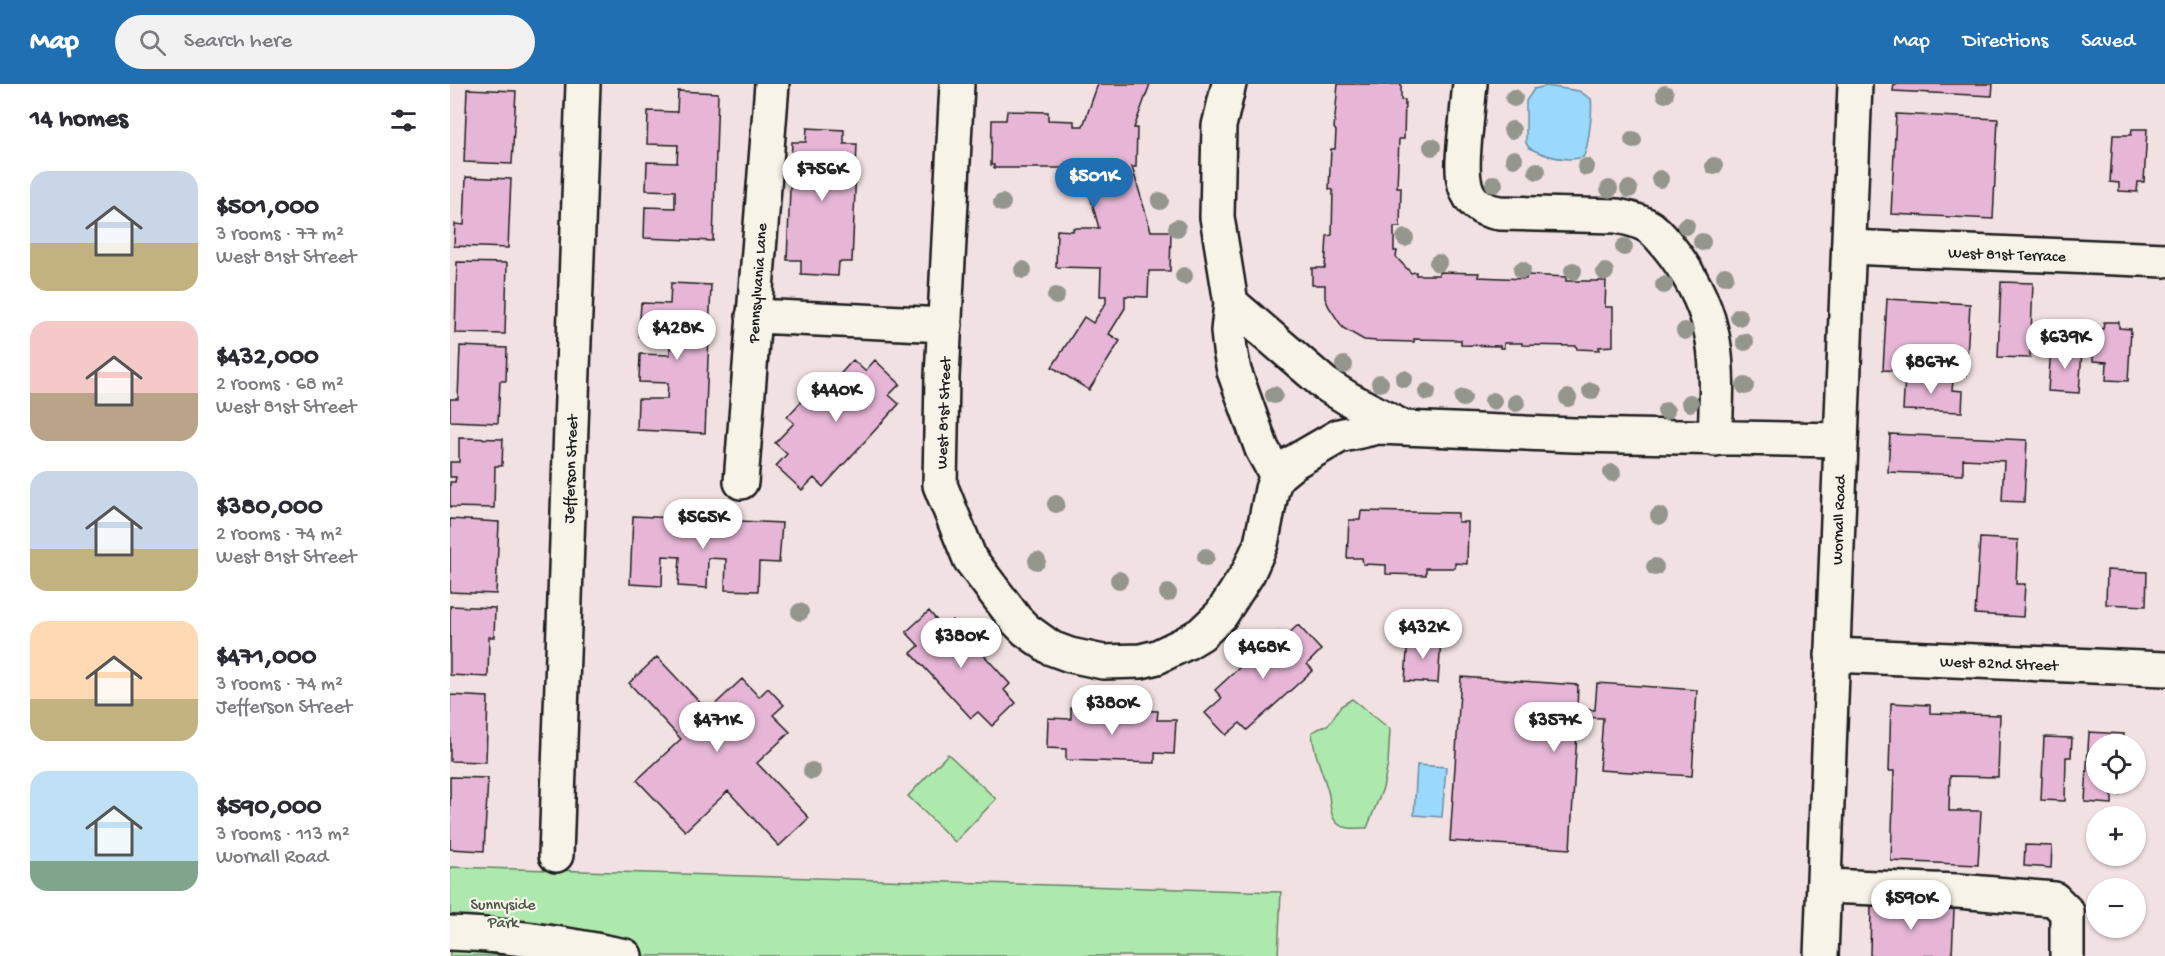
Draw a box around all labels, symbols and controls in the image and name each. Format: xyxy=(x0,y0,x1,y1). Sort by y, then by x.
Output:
search box xyxy=(115,15,535,69)
text: Map xyxy=(30,26,79,59)
icon: search xyxy=(136,26,169,59)
text: Search here xyxy=(184,29,292,55)
text: Map xyxy=(1893,30,1930,55)
text: Directions xyxy=(1963,30,2048,55)
text: Saved xyxy=(2081,30,2135,55)
icon: filters xyxy=(387,104,420,137)
text: 14 homes xyxy=(30,105,128,136)
pin: $756K xyxy=(780,151,864,202)
pin: $501K xyxy=(1052,158,1136,209)
text: $756K xyxy=(796,159,848,182)
text: $501K xyxy=(1069,166,1119,189)
text: $501,000 xyxy=(216,193,319,224)
icon: home xyxy=(78,195,150,267)
street label: Pennsylvania Lane xyxy=(746,222,773,345)
text: 3 rooms · 77 m² xyxy=(216,224,344,247)
street label: West 81st Terrace xyxy=(1948,245,2067,268)
text: West 81st Street xyxy=(216,247,356,270)
pin: $428K xyxy=(635,310,719,361)
text: $428K xyxy=(652,318,702,341)
pin: $639K xyxy=(2023,319,2107,370)
text: $639K xyxy=(2040,327,2090,350)
text: $432,000 xyxy=(216,343,319,374)
pin: $867K xyxy=(1889,344,1973,395)
icon: home xyxy=(78,345,150,417)
text: $867K xyxy=(1905,352,1957,375)
street label: West 81st Street xyxy=(934,355,957,470)
pin: $440K xyxy=(794,372,878,423)
text: 2 rooms · 68 m² xyxy=(216,374,344,397)
text: $440K xyxy=(811,380,861,403)
text: West 81st Street xyxy=(216,397,356,420)
street label: Jefferson Street xyxy=(561,413,584,524)
street label: Wornall Road xyxy=(1829,473,1852,565)
text: $380,000 xyxy=(216,493,323,524)
icon: home xyxy=(78,495,150,567)
pin: $565K xyxy=(661,499,745,550)
text: $565K xyxy=(677,507,729,530)
text: 2 rooms · 74 m² xyxy=(216,524,342,547)
text: West 81st Street xyxy=(216,547,356,570)
pin: $432K xyxy=(1381,609,1465,660)
text: $432K xyxy=(1398,617,1448,640)
pin: $380K xyxy=(919,618,1003,669)
text: $380K xyxy=(935,626,987,649)
pin: $468K xyxy=(1221,629,1305,680)
text: $468K xyxy=(1238,637,1288,660)
text: $471,000 xyxy=(216,643,316,674)
icon: home xyxy=(78,645,150,717)
street label: West 82nd Street xyxy=(1940,654,2060,677)
text: 3 rooms · 74 m² xyxy=(216,674,343,697)
pin: $380K xyxy=(1070,685,1154,736)
text: $380K xyxy=(1086,693,1138,716)
text: Jefferson Street xyxy=(216,697,352,720)
pin: $471K xyxy=(675,702,759,753)
pin: $357K xyxy=(1512,702,1596,753)
text: $471K xyxy=(693,710,741,733)
text: $357K xyxy=(1528,710,1580,733)
map controls xyxy=(2086,734,2146,938)
button: locate xyxy=(2086,734,2146,794)
text: $590,000 xyxy=(216,793,322,824)
icon: home xyxy=(78,795,150,867)
button: + xyxy=(2086,806,2146,866)
text: 3 rooms · 113 m² xyxy=(216,824,350,847)
text: Wornall Road xyxy=(216,847,328,870)
button: − xyxy=(2086,878,2146,938)
pin: $590K xyxy=(1869,880,1953,931)
text: $590K xyxy=(1885,888,1937,911)
park label: Sunnyside Park xyxy=(471,897,536,934)

